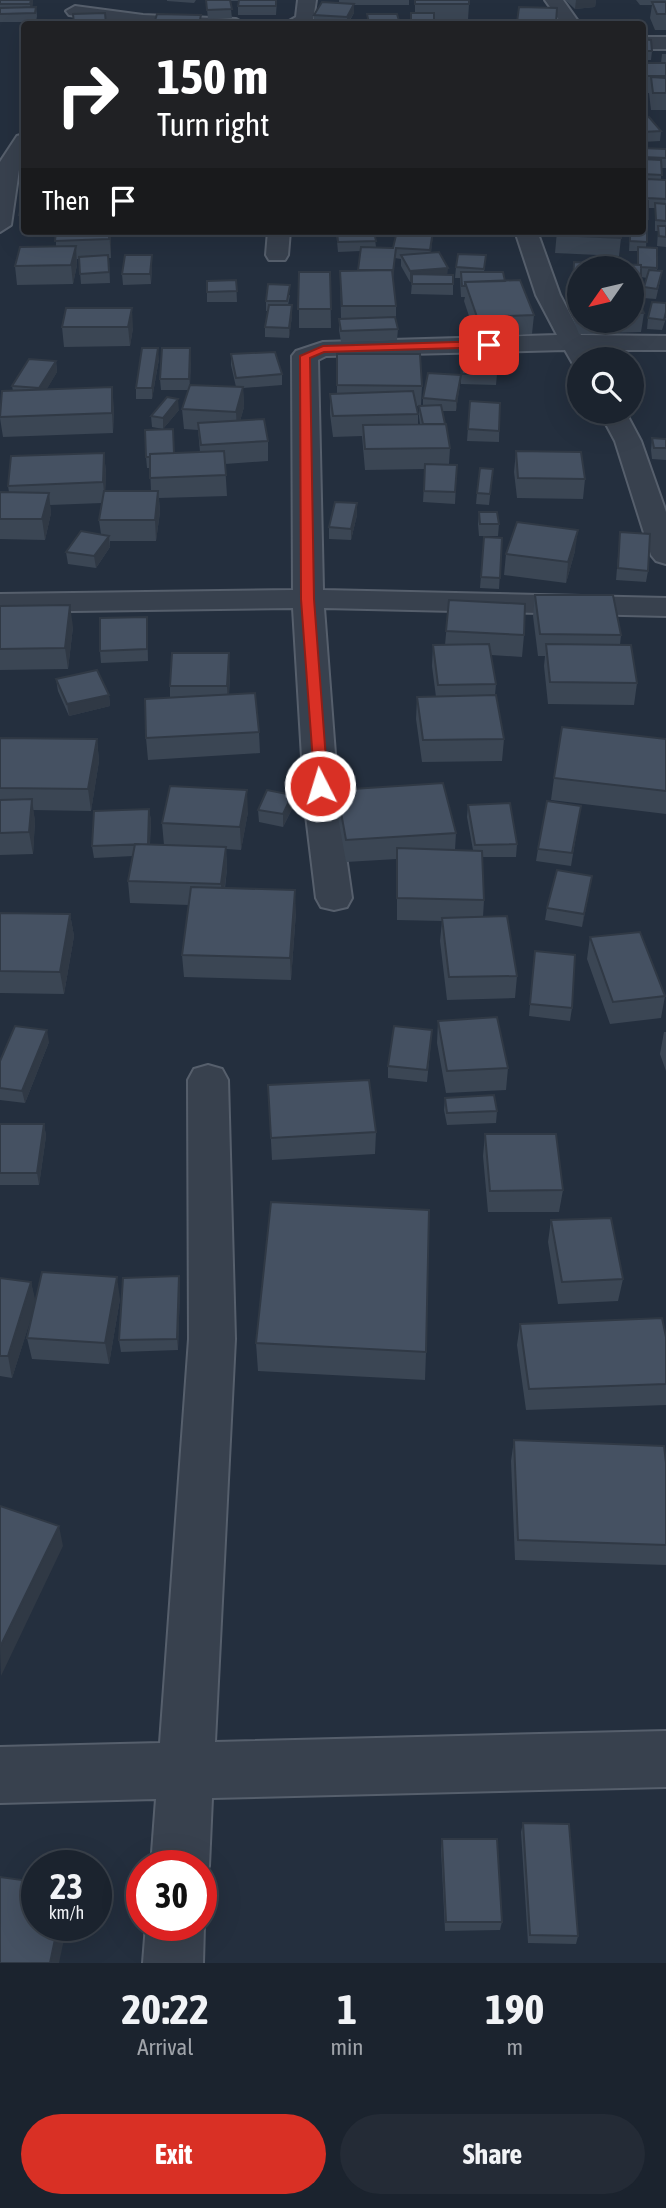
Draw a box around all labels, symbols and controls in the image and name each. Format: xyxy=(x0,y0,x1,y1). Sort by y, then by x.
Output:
text: 150 m xyxy=(157,48,268,104)
icon: right xyxy=(42,49,133,140)
text: Turn right xyxy=(157,106,270,143)
icon: arrive xyxy=(104,182,142,220)
text: Then xyxy=(42,186,90,216)
north arrow xyxy=(567,256,644,332)
map controls xyxy=(567,256,644,424)
pin xyxy=(459,315,519,375)
icon: arrive xyxy=(470,326,508,364)
button: search xyxy=(567,347,644,424)
position arrow xyxy=(283,749,357,823)
speed limit sign: 30 xyxy=(126,1850,217,1941)
text: 23 xyxy=(50,1866,83,1906)
text: km/h xyxy=(49,1902,84,1923)
text: 20:22 xyxy=(122,1985,209,2033)
text: 1 xyxy=(337,1985,357,2033)
text: 190 xyxy=(485,1985,544,2033)
text: Arrival xyxy=(137,2034,193,2060)
text: min xyxy=(331,2034,364,2060)
text: m xyxy=(506,2034,523,2060)
button: Exit xyxy=(21,2114,326,2194)
button: Share xyxy=(340,2114,645,2194)

